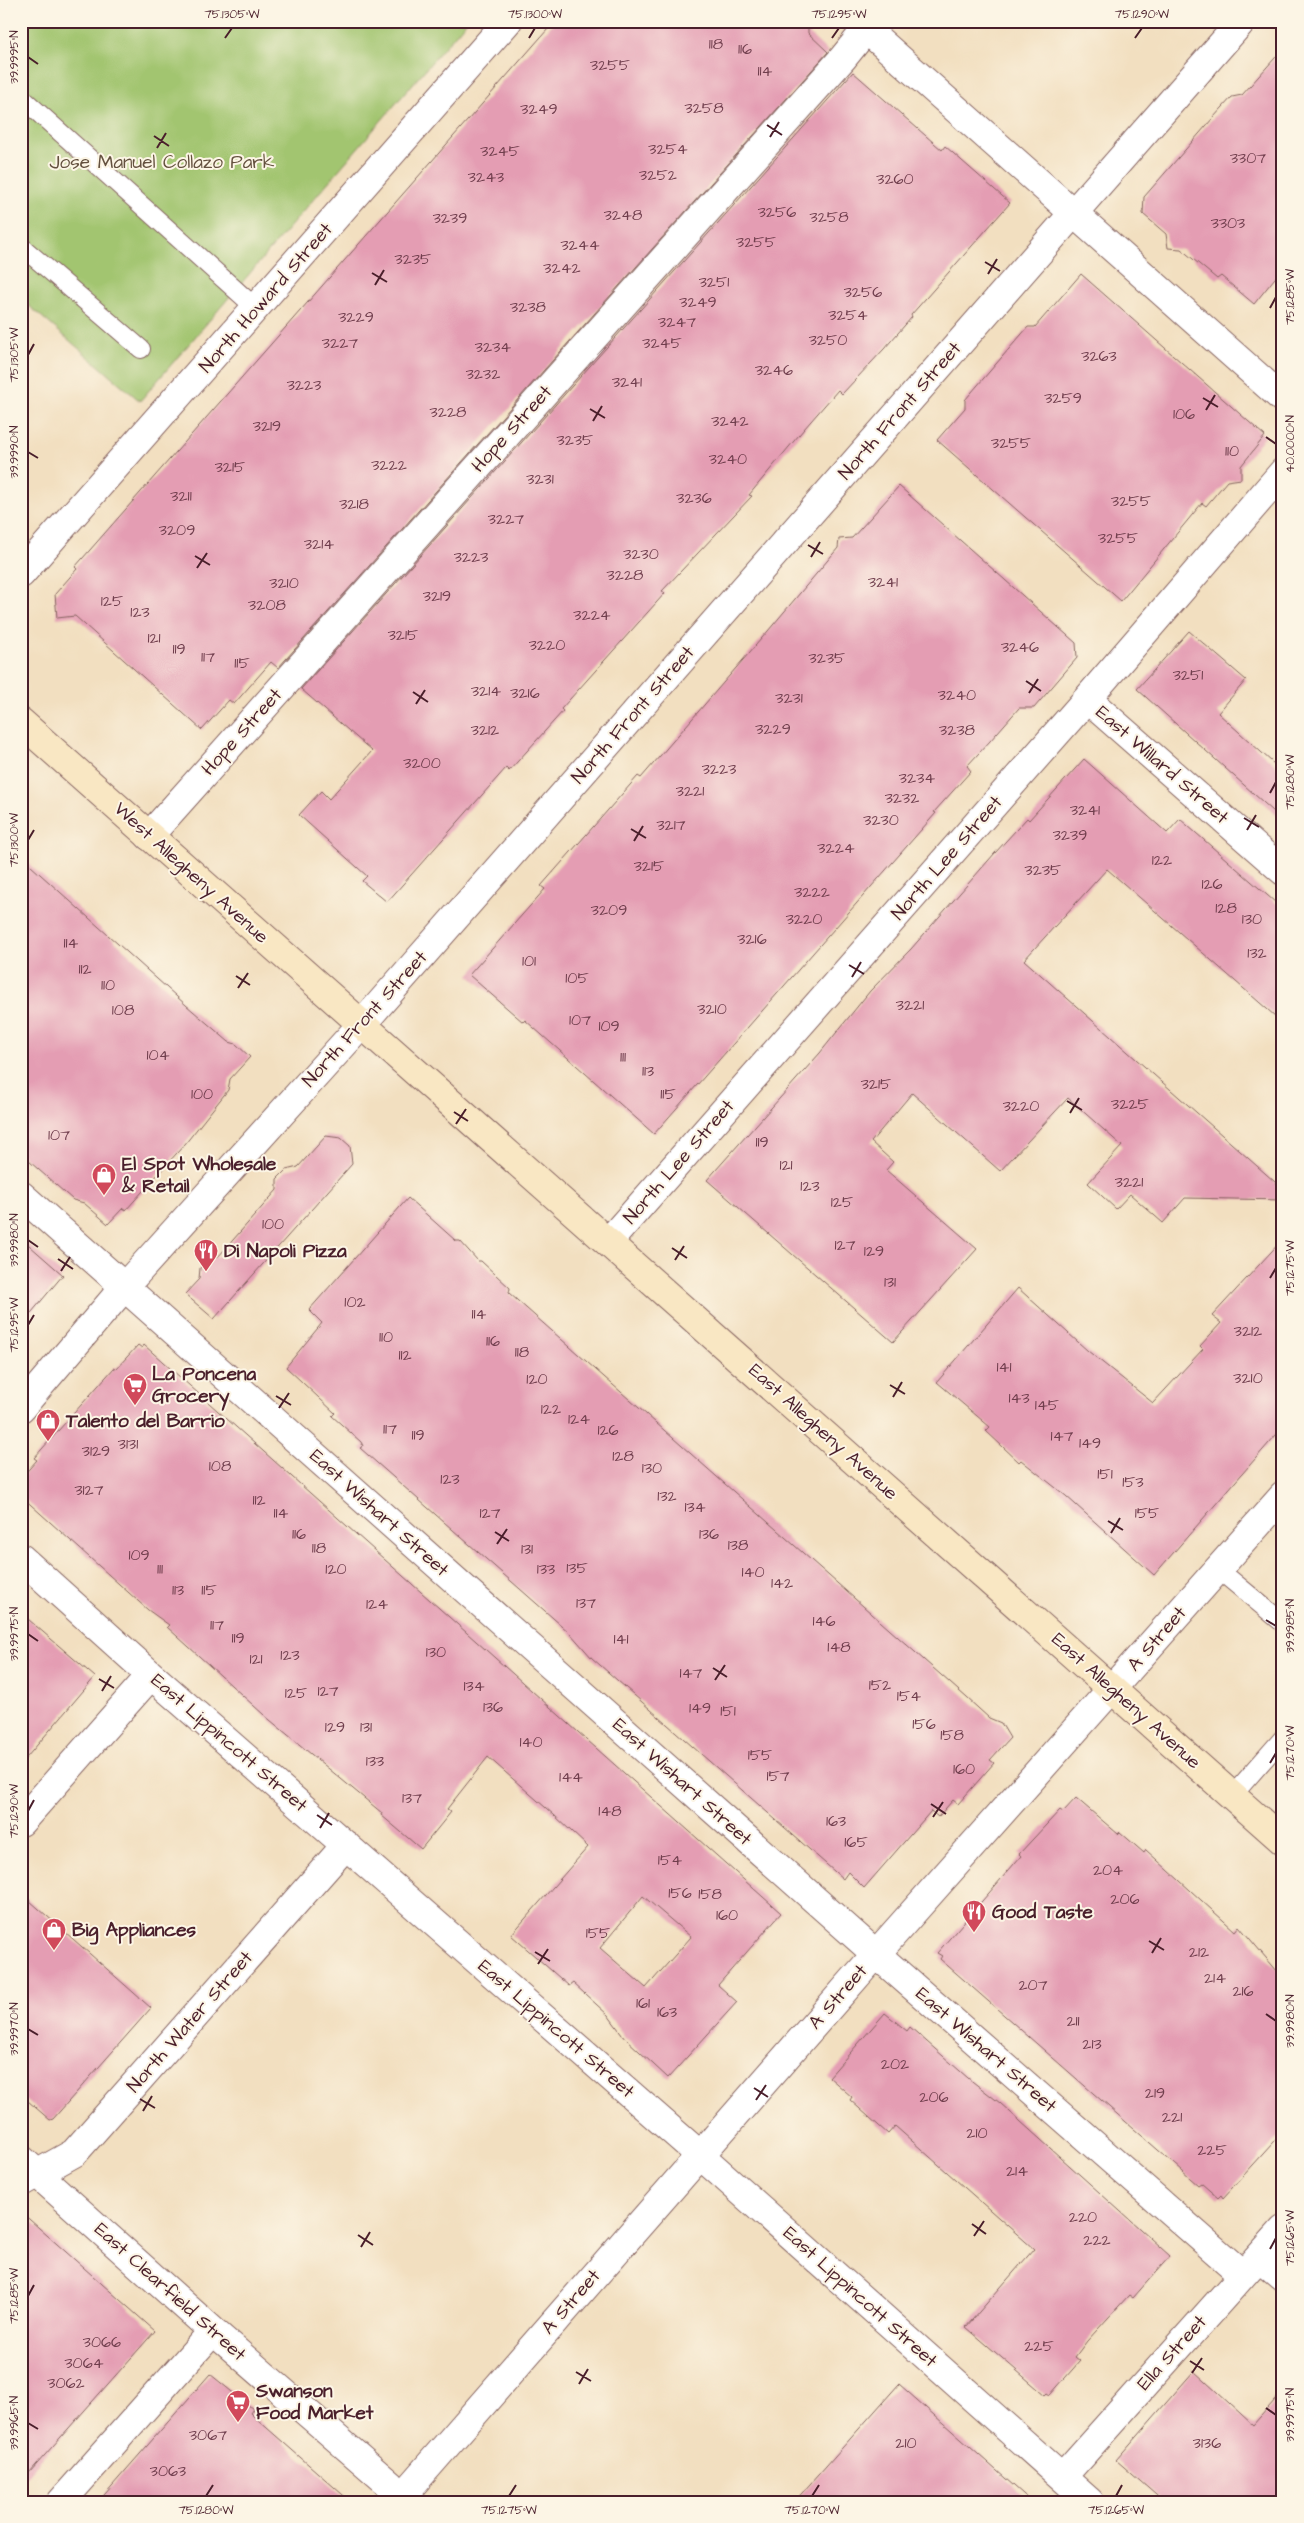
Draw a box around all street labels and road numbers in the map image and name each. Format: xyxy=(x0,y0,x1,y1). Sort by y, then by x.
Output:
street label: North Howard Street xyxy=(193,217,339,379)
street label: North Front Street xyxy=(832,336,968,486)
street label: Hope Street xyxy=(465,379,559,479)
street label: North Front Street xyxy=(565,640,701,790)
street label: Hope Street xyxy=(195,682,289,782)
street label: East Willard Street xyxy=(1090,700,1235,831)
street label: North Lee Street xyxy=(885,789,1009,926)
street label: West Allegheny Avenue xyxy=(107,796,274,951)
street label: North Front Street xyxy=(296,945,434,1093)
street label: North Lee Street xyxy=(617,1093,741,1230)
street label: East Allegheny Avenue xyxy=(742,1357,904,1507)
street label: East Wishart Street xyxy=(303,1443,455,1583)
street label: A Street xyxy=(1121,1600,1193,1677)
street label: East Allegheny Avenue xyxy=(1045,1626,1207,1776)
street label: East Lippincott Street xyxy=(145,1667,313,1819)
street label: East Wishart Street xyxy=(606,1712,758,1852)
street label: North Water Street xyxy=(121,1945,259,2099)
street label: East Lippincott Street xyxy=(472,1953,640,2105)
street label: A Street xyxy=(802,1958,874,2035)
street label: East Wishart Street xyxy=(909,1981,1063,2119)
street label: East Clearfield Street xyxy=(88,2216,252,2368)
street label: East Lippincott Street xyxy=(777,2220,943,2374)
street label: A Street xyxy=(535,2263,607,2340)
street label: Ella Street xyxy=(1131,2309,1213,2397)

